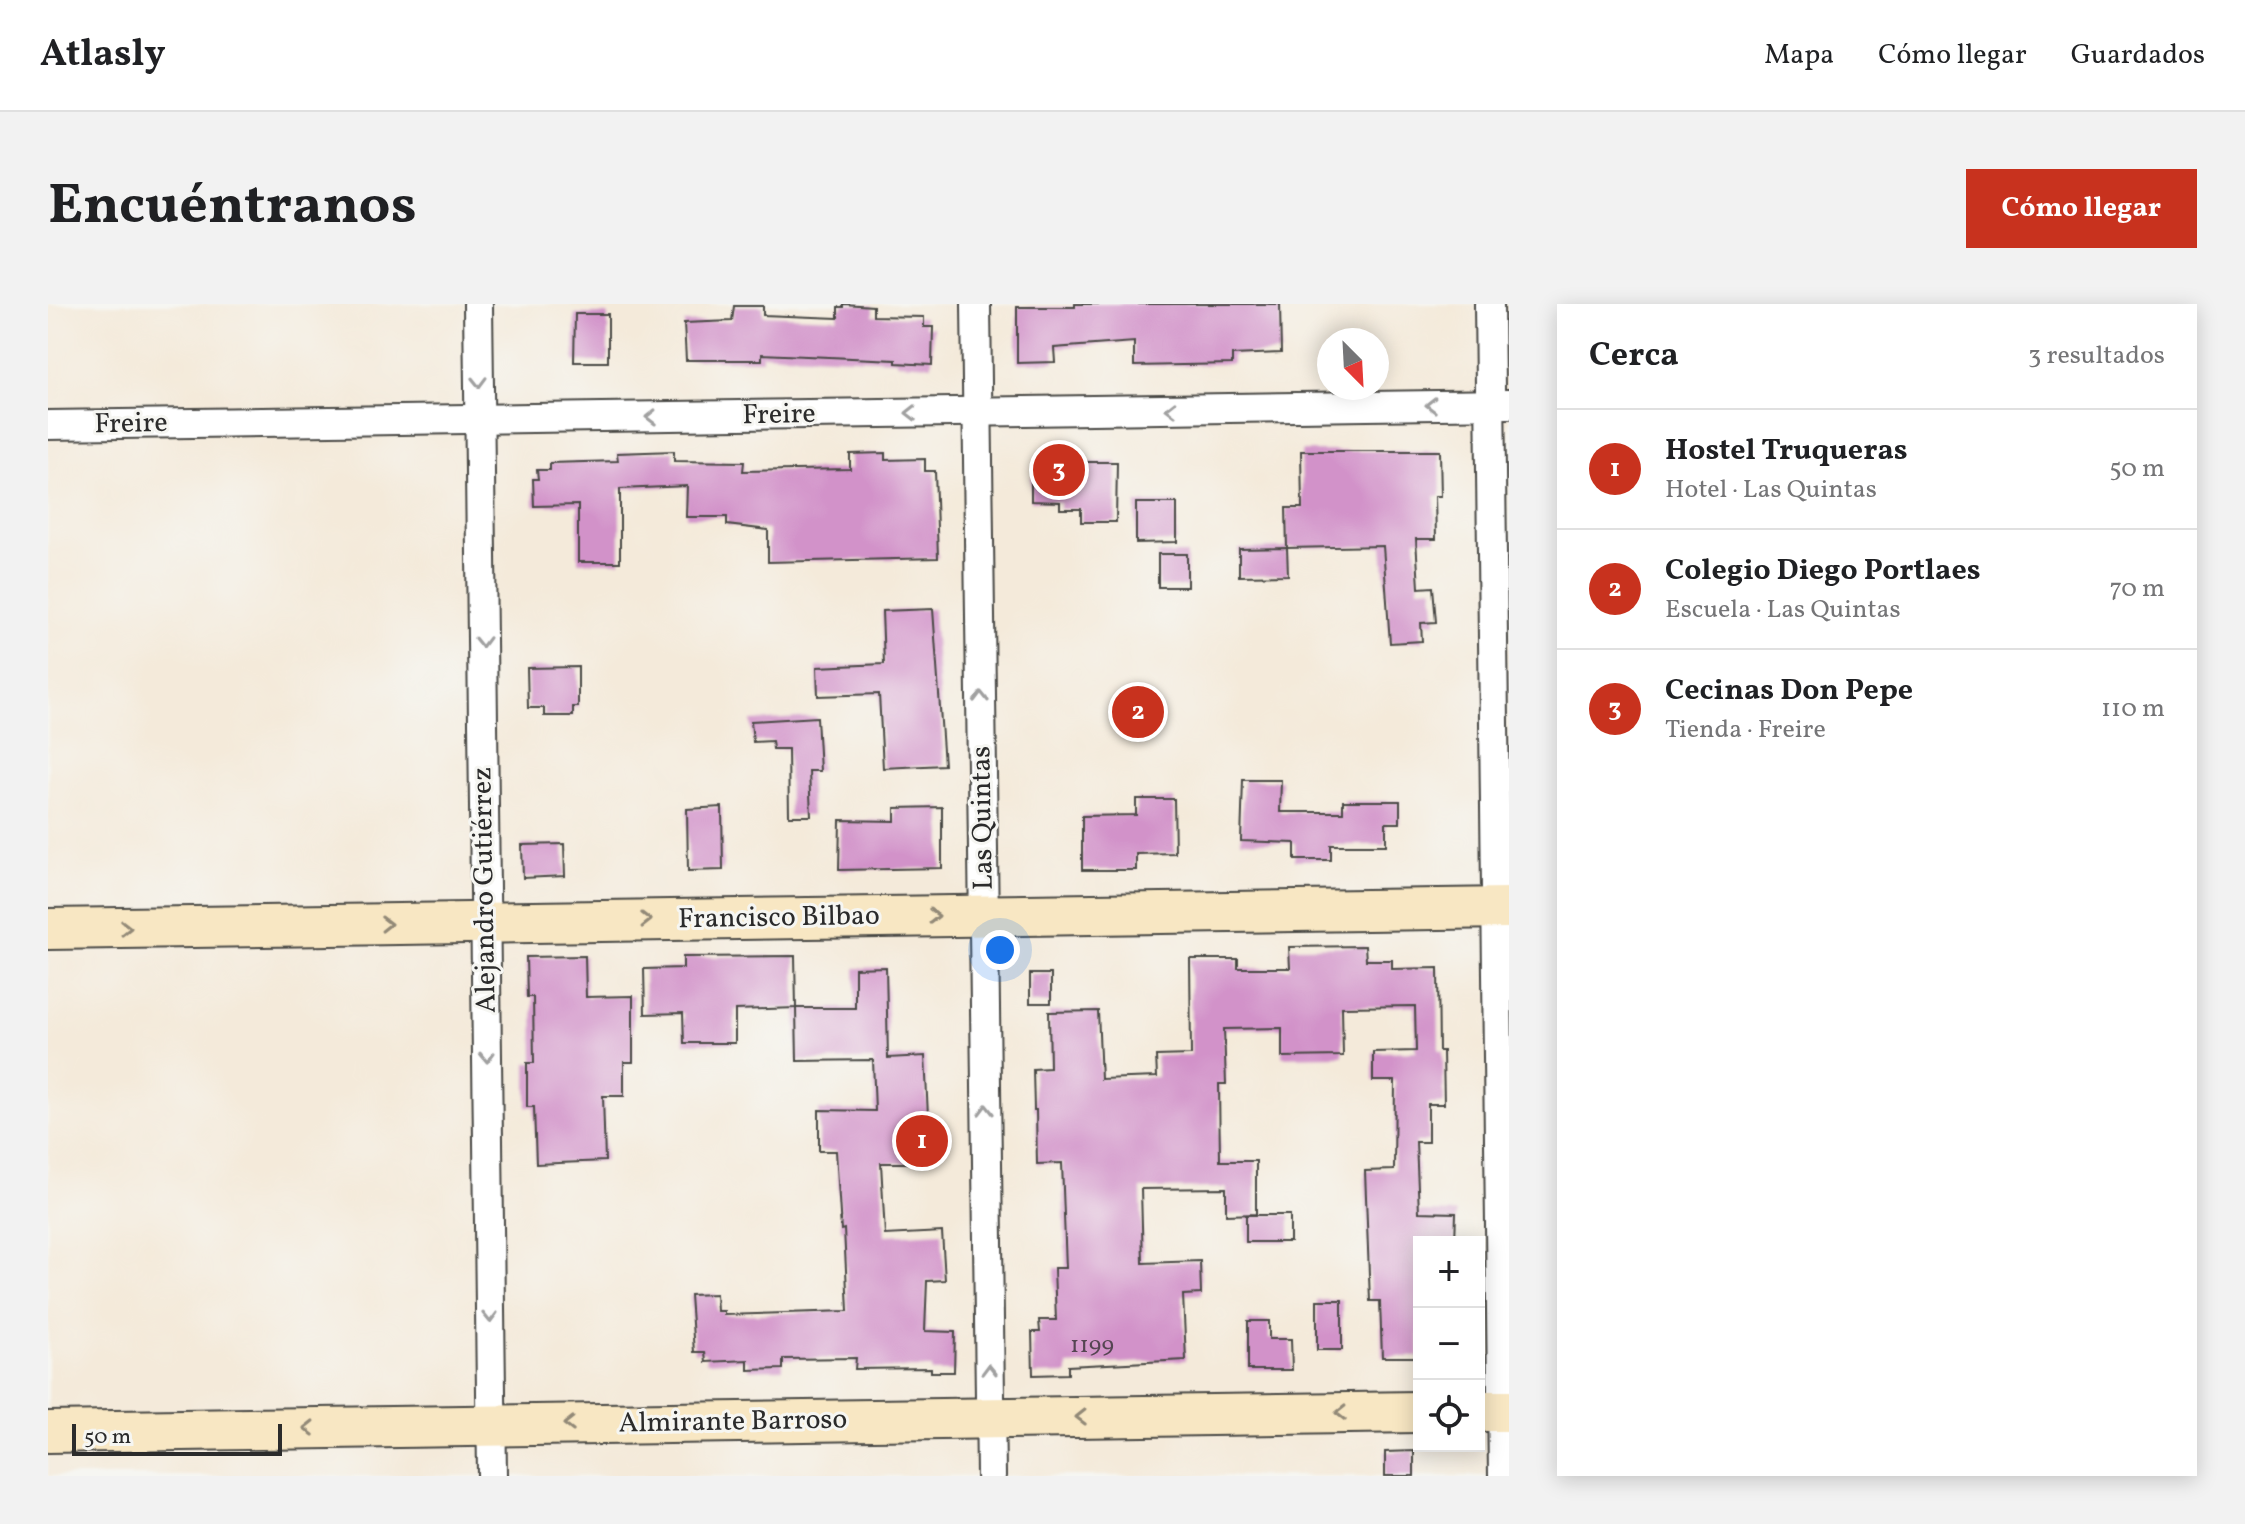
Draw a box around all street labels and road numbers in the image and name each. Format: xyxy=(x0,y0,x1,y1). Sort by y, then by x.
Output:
street label: Freire xyxy=(742,395,816,435)
street label: Freire xyxy=(94,404,168,444)
street label: Las Quintas xyxy=(962,745,1004,891)
street label: Alejandro Gutiérrez xyxy=(463,766,507,1014)
street label: Francisco Bilbao xyxy=(678,897,880,939)
street label: Almirante Barroso xyxy=(618,1401,848,1443)

